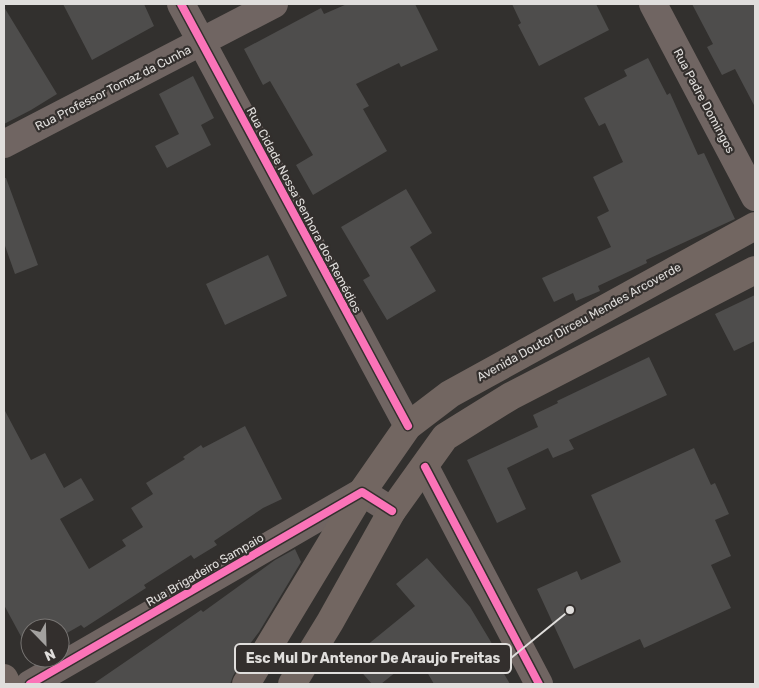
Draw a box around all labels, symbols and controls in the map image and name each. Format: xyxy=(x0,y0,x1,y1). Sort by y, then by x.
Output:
street label: Rua Professor Tomaz da Cunha xyxy=(33,42,193,134)
street label: Rua Padre Domingos xyxy=(671,46,737,156)
street label: Rua Cidade Nossa Senhora dos Remédios xyxy=(244,105,364,315)
street label: Avenida Doutor Dirceu Mendes Arcoverde xyxy=(474,260,684,384)
street label: Rua Brigadeiro Sampaio xyxy=(144,531,266,609)
north arrow xyxy=(20,618,70,668)
callout: Esc Mul Dr Antenor De Araujo Freitas xyxy=(235,644,511,673)
text: N xyxy=(42,645,58,664)
text: Esc Mul Dr Antenor De Araujo Freitas xyxy=(246,650,501,667)

